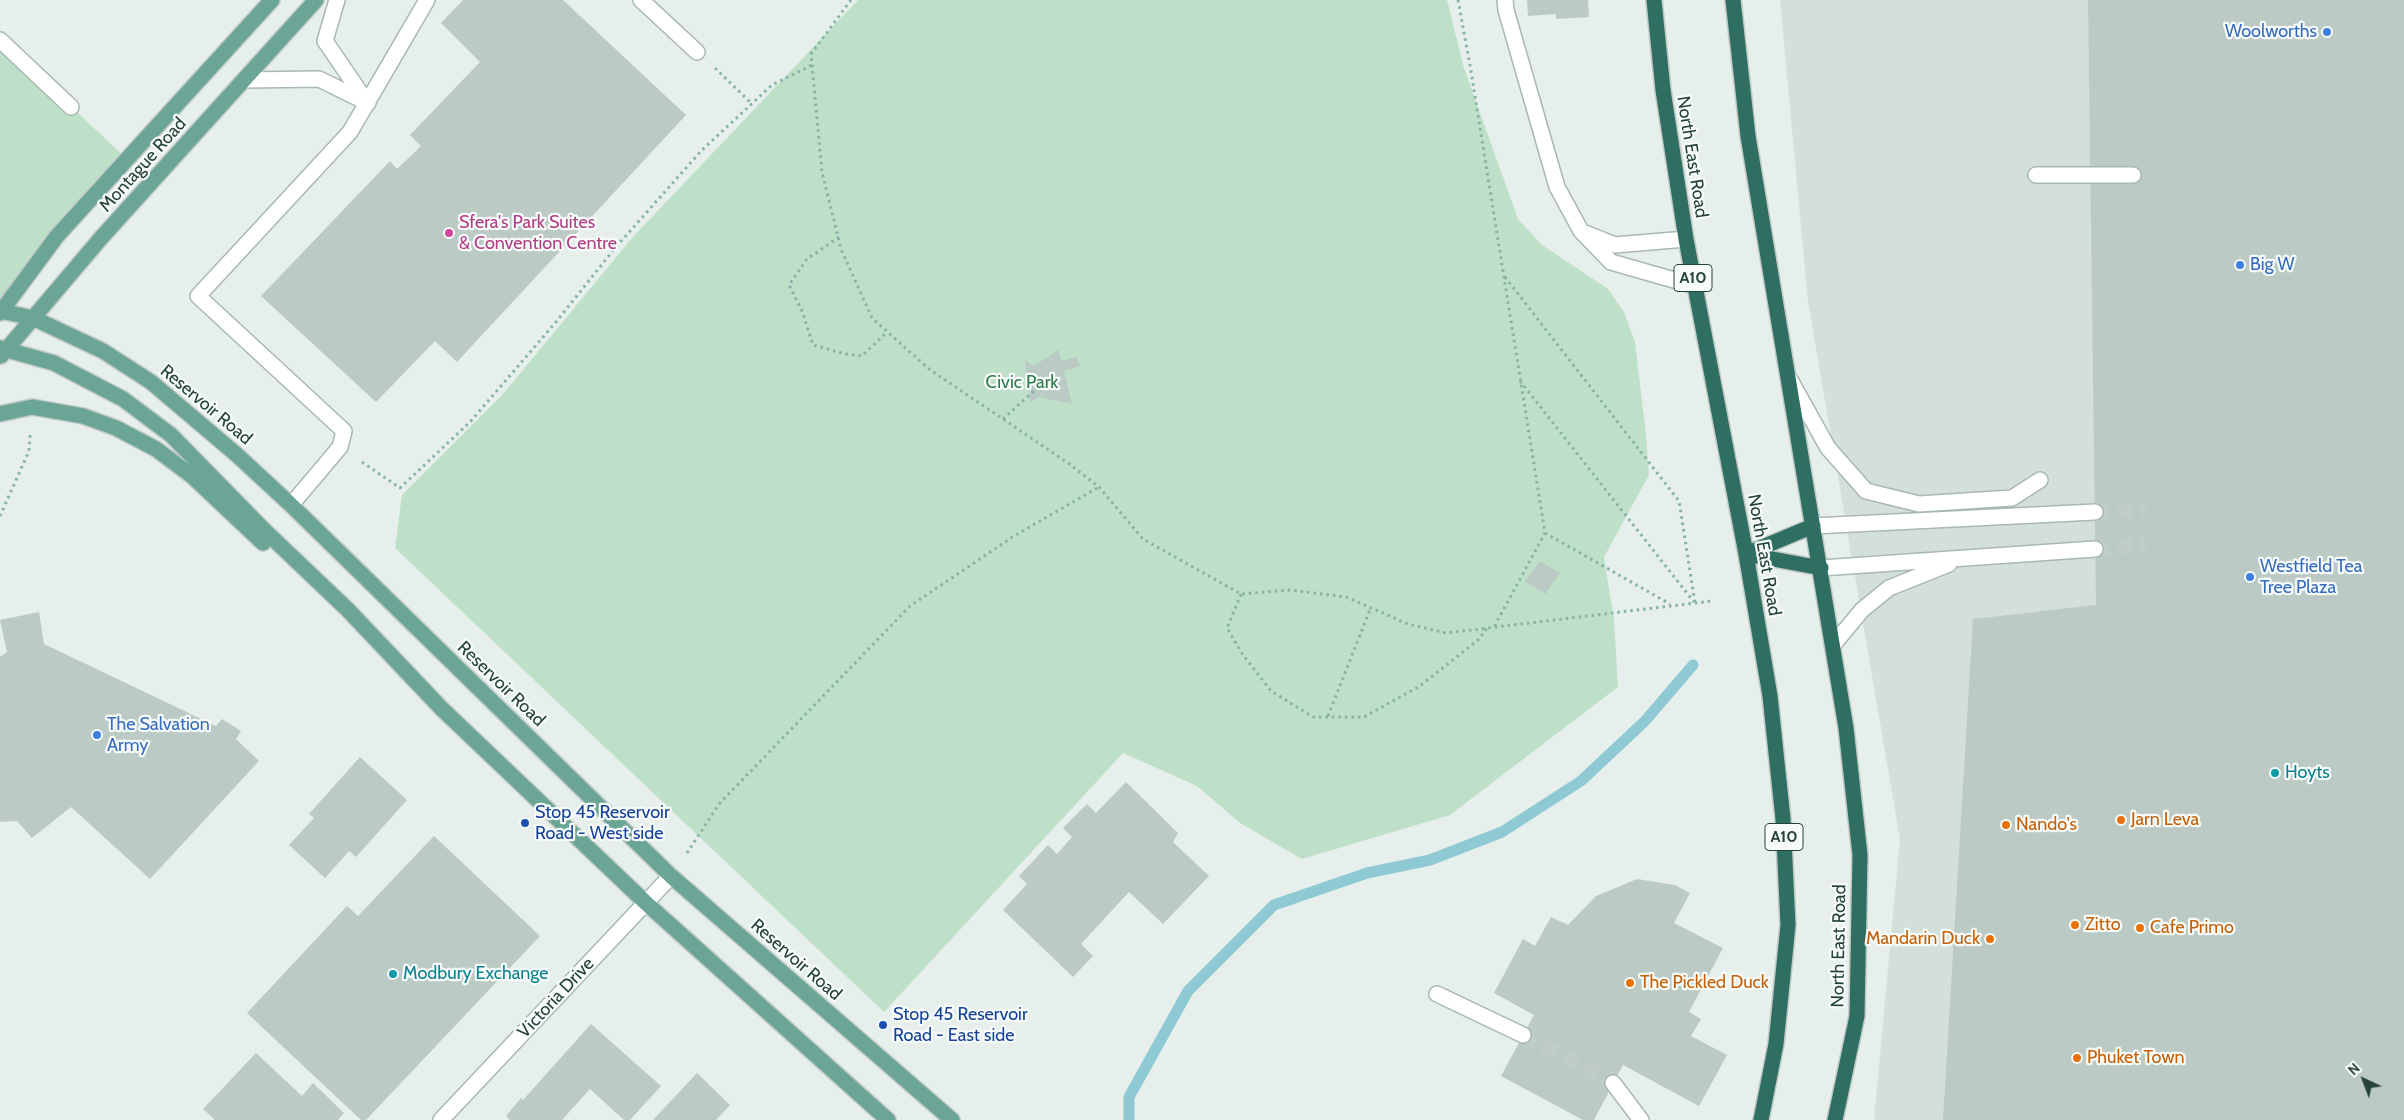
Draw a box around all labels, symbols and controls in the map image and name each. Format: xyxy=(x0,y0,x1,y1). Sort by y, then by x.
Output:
place label: Woolworths xyxy=(2225,21,2317,43)
marker: Woolworths xyxy=(2321,26,2333,38)
street label: North East Road xyxy=(1672,95,1712,219)
street label: Montague Road xyxy=(95,113,191,217)
place label: Sfera's Park Suites & Convention Centre xyxy=(459,212,617,254)
marker: Sfera's Park Suites & Convention Centre xyxy=(443,227,455,239)
place label: Big W xyxy=(2250,254,2294,276)
marker: Big W xyxy=(2234,259,2246,271)
road number: A10 xyxy=(1674,264,1712,292)
street label: Reservoir Road xyxy=(156,360,256,450)
park label: Civic Park xyxy=(986,372,1058,394)
street label: North East Road xyxy=(1743,493,1785,617)
place label: Westfield Tea Tree Plaza xyxy=(2260,556,2362,598)
marker: Westfield Tea Tree Plaza xyxy=(2244,571,2256,583)
street label: Reservoir Road xyxy=(453,637,549,731)
place label: The Salvation Army xyxy=(107,714,210,756)
marker: The Salvation Army xyxy=(91,729,103,741)
place label: Hoyts xyxy=(2285,762,2330,784)
marker: Hoyts xyxy=(2269,767,2281,779)
place label: Stop 45 Reservoir Road - West side xyxy=(535,802,670,844)
place label: Jarn Leva xyxy=(2131,809,2199,831)
place label: Nando's xyxy=(2016,814,2077,836)
marker: Jarn Leva xyxy=(2115,814,2127,826)
marker: Stop 45 Reservoir Road - West side xyxy=(519,817,531,829)
marker: Nando's xyxy=(2000,819,2012,831)
road number: A10 xyxy=(1765,824,1803,850)
street label: North East Road xyxy=(1827,884,1851,1008)
place label: Zitto xyxy=(2085,914,2121,936)
street label: Reservoir Road xyxy=(746,915,846,1005)
place label: Cafe Primo xyxy=(2150,917,2234,939)
marker: Zitto xyxy=(2069,919,2081,931)
marker: Cafe Primo xyxy=(2134,922,2146,934)
place label: Mandarin Duck xyxy=(1866,928,1980,950)
marker: Mandarin Duck xyxy=(1984,933,1996,945)
street label: Victoria Drive xyxy=(513,953,599,1043)
place label: Modbury Exchange xyxy=(403,963,549,985)
marker: Modbury Exchange xyxy=(387,968,399,980)
place label: The Pickled Duck xyxy=(1640,972,1769,994)
marker: The Pickled Duck xyxy=(1624,977,1636,989)
place label: Stop 45 Reservoir Road - East side xyxy=(893,1004,1028,1046)
marker: Stop 45 Reservoir Road - East side xyxy=(877,1019,889,1031)
place label: Phuket Town xyxy=(2087,1047,2184,1069)
marker: Phuket Town xyxy=(2071,1052,2083,1064)
north arrow xyxy=(2339,1055,2389,1105)
text: N xyxy=(2344,1059,2364,1079)

